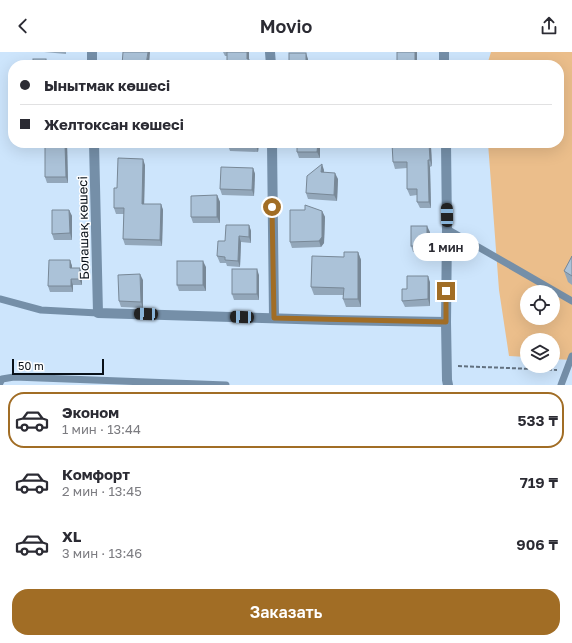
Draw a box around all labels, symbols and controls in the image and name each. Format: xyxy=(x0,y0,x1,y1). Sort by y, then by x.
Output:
icon: back xyxy=(12,15,34,37)
text: Movio xyxy=(260,15,312,37)
icon: share xyxy=(538,15,560,37)
text: Ынытмак көшесі xyxy=(44,76,170,94)
text: Желтоксан көшесі xyxy=(44,115,184,133)
street label: Болашақ көшесі xyxy=(74,176,92,280)
route start xyxy=(263,198,281,216)
car xyxy=(441,203,453,227)
callout: 1 мин xyxy=(413,233,479,261)
text: 1 мин xyxy=(428,239,464,255)
route end xyxy=(437,282,455,300)
map controls xyxy=(520,285,560,373)
button: locate xyxy=(520,285,560,325)
car xyxy=(134,308,158,320)
car xyxy=(230,311,254,323)
button: layers xyxy=(520,333,560,373)
scale bar xyxy=(12,357,104,376)
text: 50 m xyxy=(18,359,44,372)
icon: car xyxy=(14,402,50,438)
text: Эконом xyxy=(62,403,119,421)
text: 533 ₸ xyxy=(518,411,558,429)
text: 1 мин · 13:44 xyxy=(62,421,141,437)
icon: car xyxy=(14,464,50,500)
text: Комфорт xyxy=(62,465,130,483)
text: 719 ₸ xyxy=(520,473,558,491)
text: 2 мин · 13:45 xyxy=(62,483,142,499)
icon: car xyxy=(14,526,50,562)
text: XL xyxy=(62,527,81,545)
text: 906 ₸ xyxy=(516,535,558,553)
text: 3 мин · 13:46 xyxy=(62,545,142,561)
button: Заказать xyxy=(12,589,560,635)

